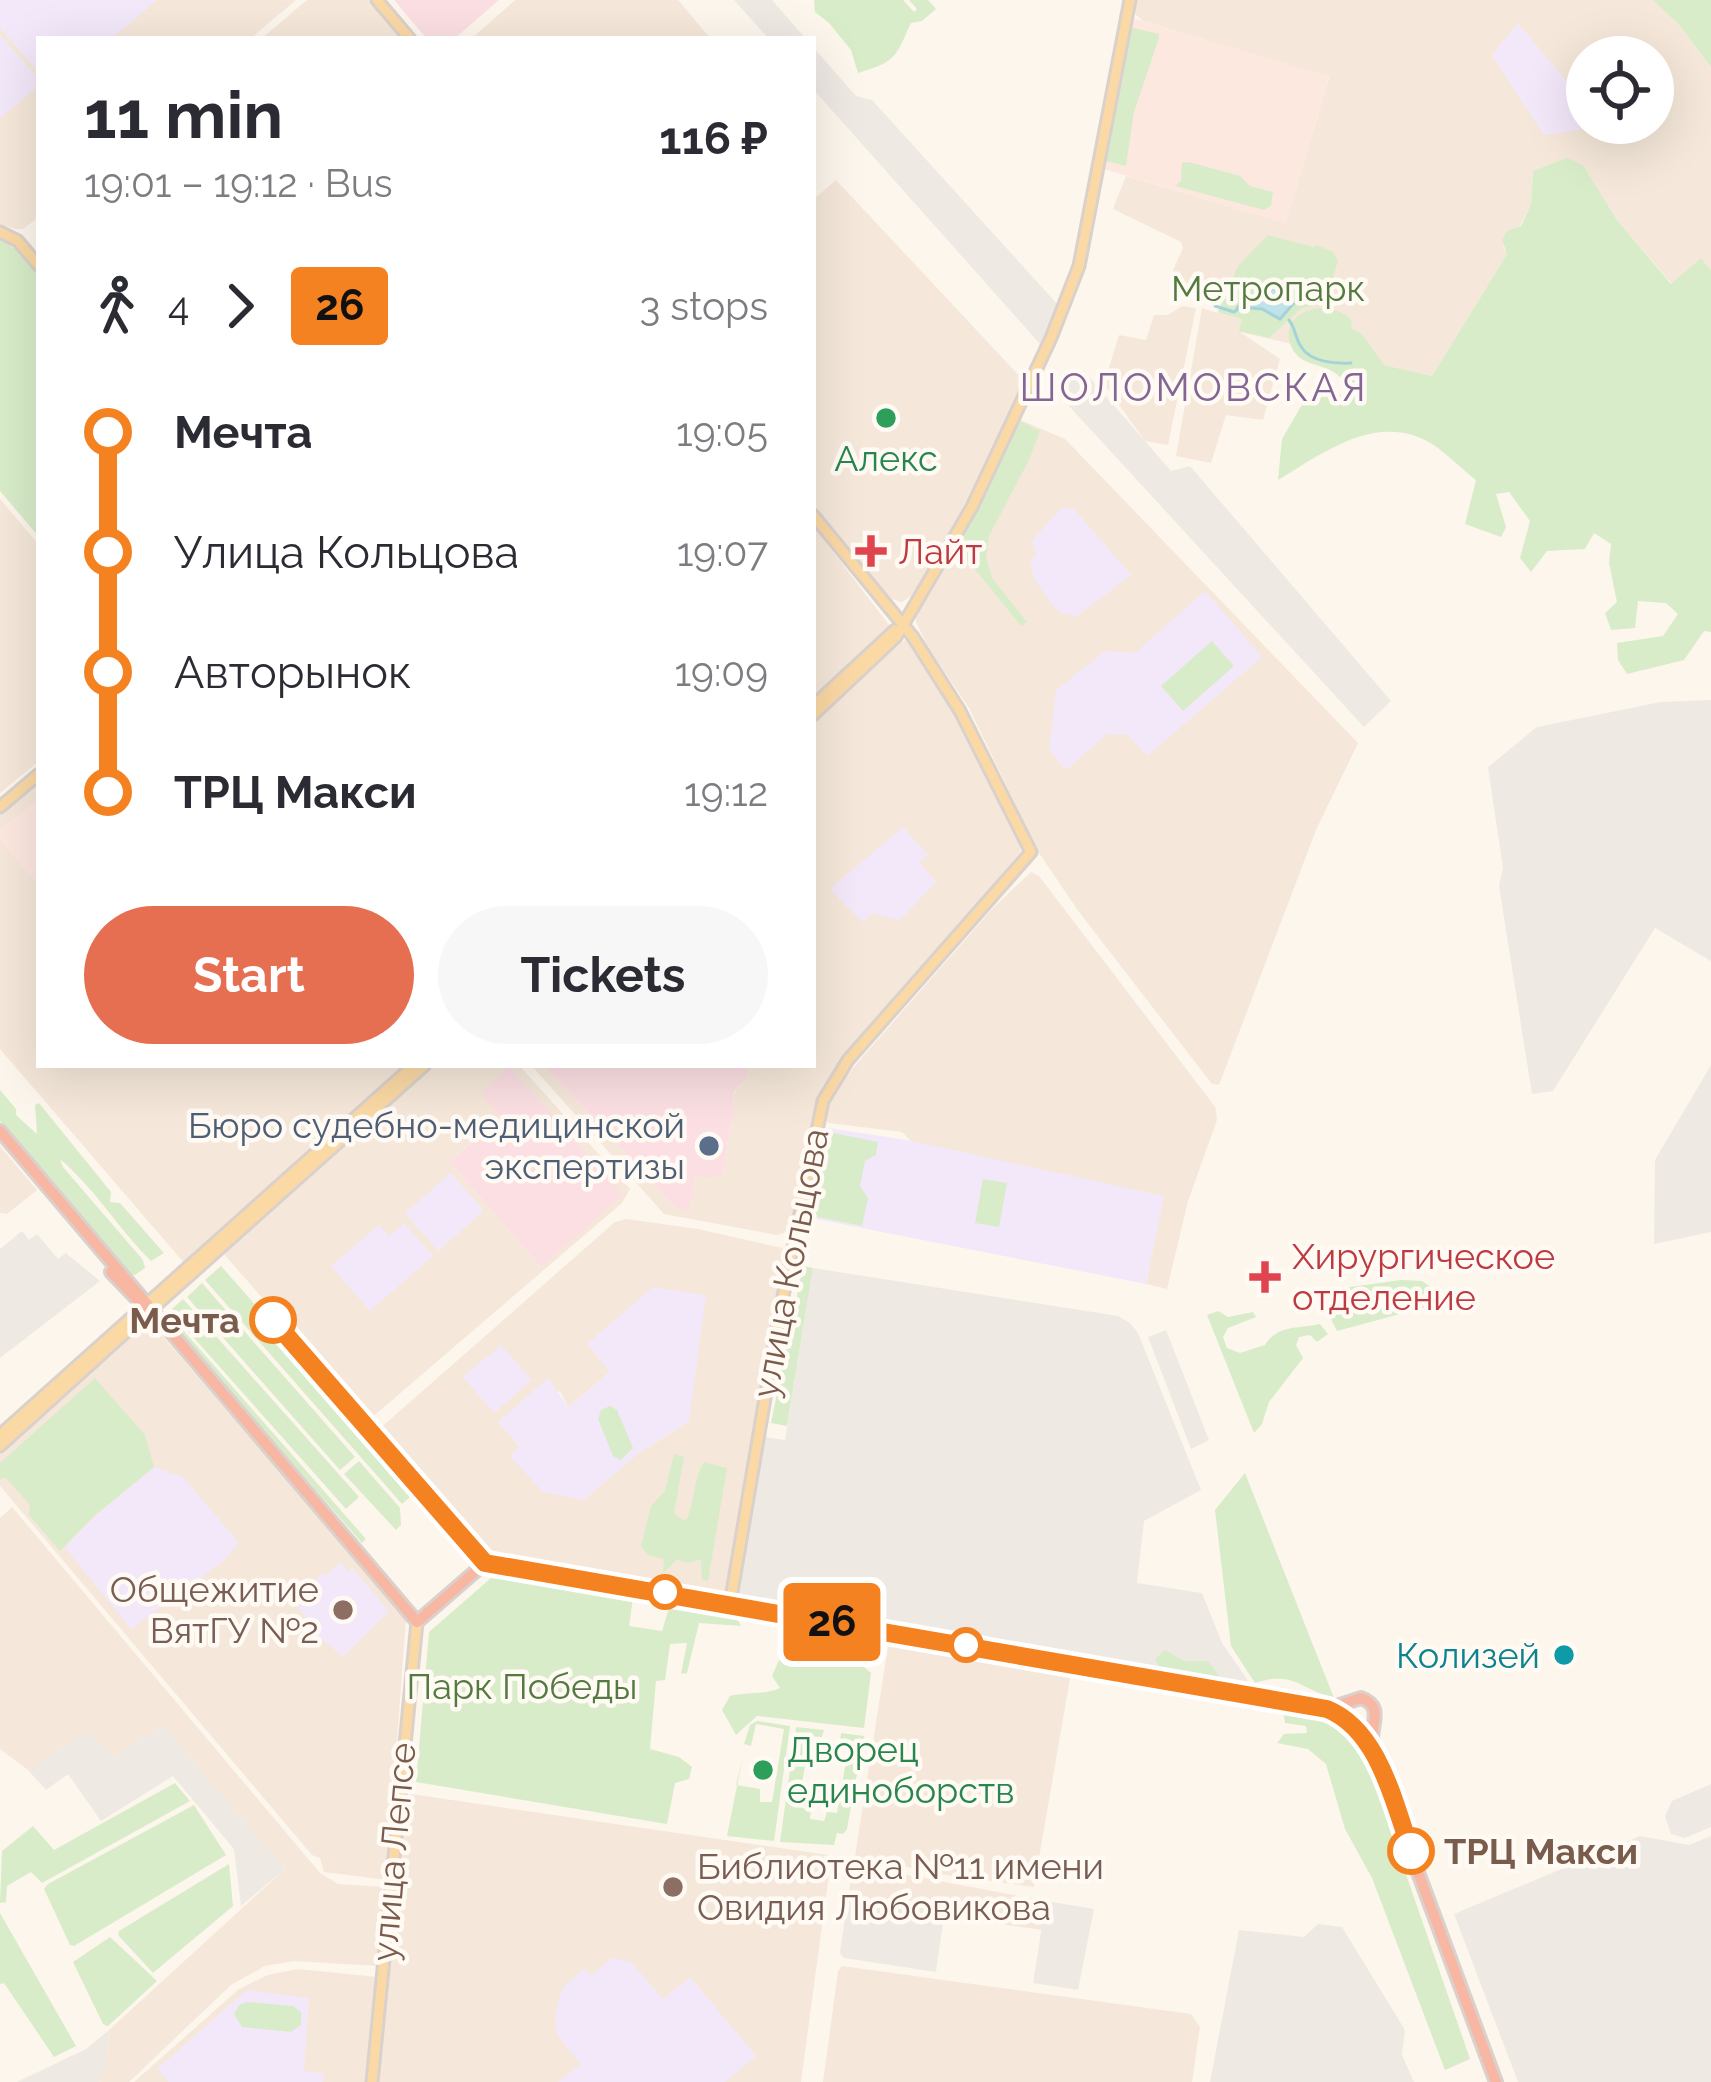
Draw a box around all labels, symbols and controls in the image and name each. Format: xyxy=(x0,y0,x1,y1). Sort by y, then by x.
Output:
map controls xyxy=(1566,36,1674,144)
button: locate xyxy=(1566,36,1674,144)
text: 11 min xyxy=(84,76,283,153)
text: 116 ₽ xyxy=(659,112,768,165)
text: 19:01 – 19:12 · Bus xyxy=(84,160,393,206)
park label: Метропарк xyxy=(1171,267,1365,309)
icon: walk xyxy=(84,273,150,339)
icon: forward xyxy=(207,273,273,339)
text: 26 xyxy=(315,281,364,330)
text: 4 xyxy=(168,283,189,329)
text: 3 stops xyxy=(640,283,768,329)
district label: ШОЛОМОВСКАЯ xyxy=(1019,364,1369,410)
marker: Алекс xyxy=(873,405,899,431)
text: Мечта xyxy=(174,406,312,459)
text: 19:05 xyxy=(676,409,768,455)
place label: Алекс xyxy=(834,437,938,479)
text: Улица Кольцова xyxy=(174,526,519,579)
text: 19:07 xyxy=(677,529,768,575)
place label: Лайт xyxy=(898,530,982,572)
marker: Лайт xyxy=(855,535,887,567)
text: Авторынок xyxy=(174,646,411,699)
text: 19:09 xyxy=(674,649,768,695)
text: ТРЦ Макси xyxy=(174,766,417,819)
text: 19:12 xyxy=(684,769,768,815)
button: Start xyxy=(84,906,414,1044)
button: Tickets xyxy=(438,906,768,1044)
place label: Бюро судебно-медицинской экспертизы xyxy=(188,1104,685,1187)
street label: улица Кольцова xyxy=(743,1125,837,1401)
marker: Бюро судебно-медицинской экспертизы xyxy=(696,1133,722,1159)
place label: Хирургическое отделение xyxy=(1292,1235,1555,1318)
marker: Хирургическое отделение xyxy=(1249,1261,1281,1293)
marker: Мечта xyxy=(251,1298,295,1342)
place label: Мечта xyxy=(129,1299,240,1341)
place label: Общежитие ВятГУ №2 xyxy=(110,1568,319,1651)
unlabelled marker xyxy=(649,1576,681,1608)
line badge: 26 xyxy=(778,1583,886,1661)
marker: Общежитие ВятГУ №2 xyxy=(330,1597,356,1623)
text: 26 xyxy=(807,1597,857,1646)
unlabelled marker xyxy=(950,1629,982,1661)
place label: Колизей xyxy=(1396,1634,1540,1676)
marker: Колизей xyxy=(1551,1642,1577,1668)
park label: Парк Победы xyxy=(407,1665,637,1707)
place label: Дворец единоборств xyxy=(787,1728,1015,1811)
street label: улица Лепсе xyxy=(363,1741,423,1963)
marker: Дворец единоборств xyxy=(750,1757,776,1783)
marker: ТРЦ Макси xyxy=(1389,1829,1433,1873)
place label: ТРЦ Макси xyxy=(1444,1830,1638,1872)
place label: Библиотека №11 имени Овидия Любовикова xyxy=(697,1845,1104,1928)
marker: Библиотека №11 имени Овидия Любовикова xyxy=(660,1874,686,1900)

